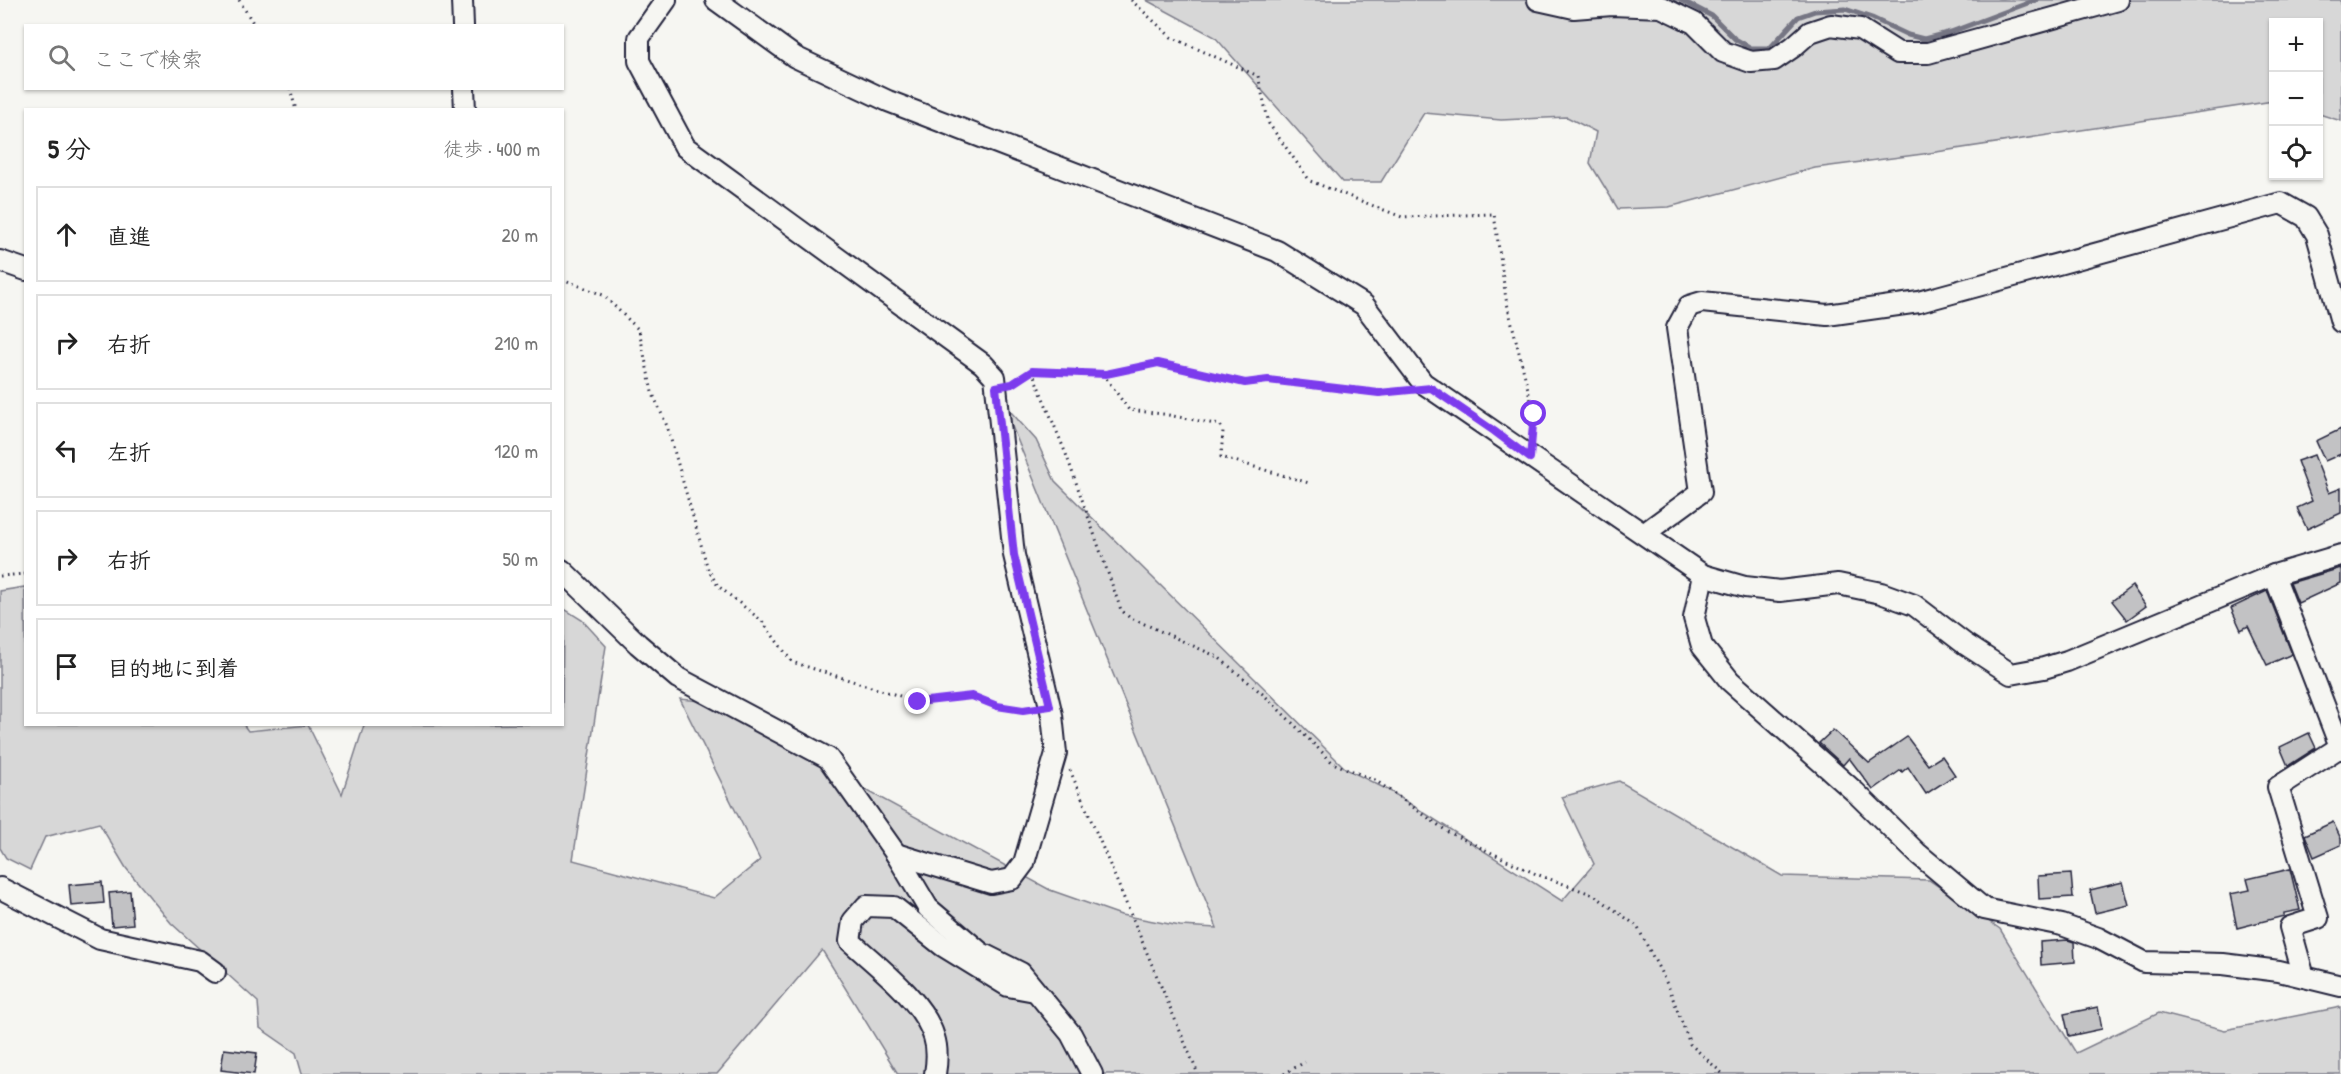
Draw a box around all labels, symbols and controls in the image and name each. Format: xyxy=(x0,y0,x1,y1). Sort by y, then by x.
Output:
map controls xyxy=(2269,18,2323,180)
button: + xyxy=(2269,18,2323,72)
search box xyxy=(24,24,564,90)
icon: search xyxy=(45,41,78,74)
text: ここで検索 xyxy=(93,44,203,74)
button: − xyxy=(2269,72,2323,126)
button: locate xyxy=(2269,126,2323,180)
text: 5 分 xyxy=(48,131,91,166)
text: 徒歩 · 400 m xyxy=(443,135,540,162)
icon: ahead xyxy=(50,218,83,251)
text: 直進 xyxy=(107,221,151,251)
text: 20 m xyxy=(501,221,538,248)
icon: right xyxy=(50,326,83,359)
text: 右折 xyxy=(107,329,151,359)
text: 210 m xyxy=(494,329,538,356)
route start xyxy=(1520,400,1546,426)
icon: left xyxy=(50,434,83,467)
text: 左折 xyxy=(107,437,151,467)
text: 120 m xyxy=(494,437,538,464)
icon: right xyxy=(50,542,83,575)
text: 右折 xyxy=(107,545,151,575)
text: 50 m xyxy=(502,545,538,572)
icon: arrive xyxy=(50,650,83,683)
text: 目的地に到着 xyxy=(107,653,239,683)
route end xyxy=(904,688,930,714)

